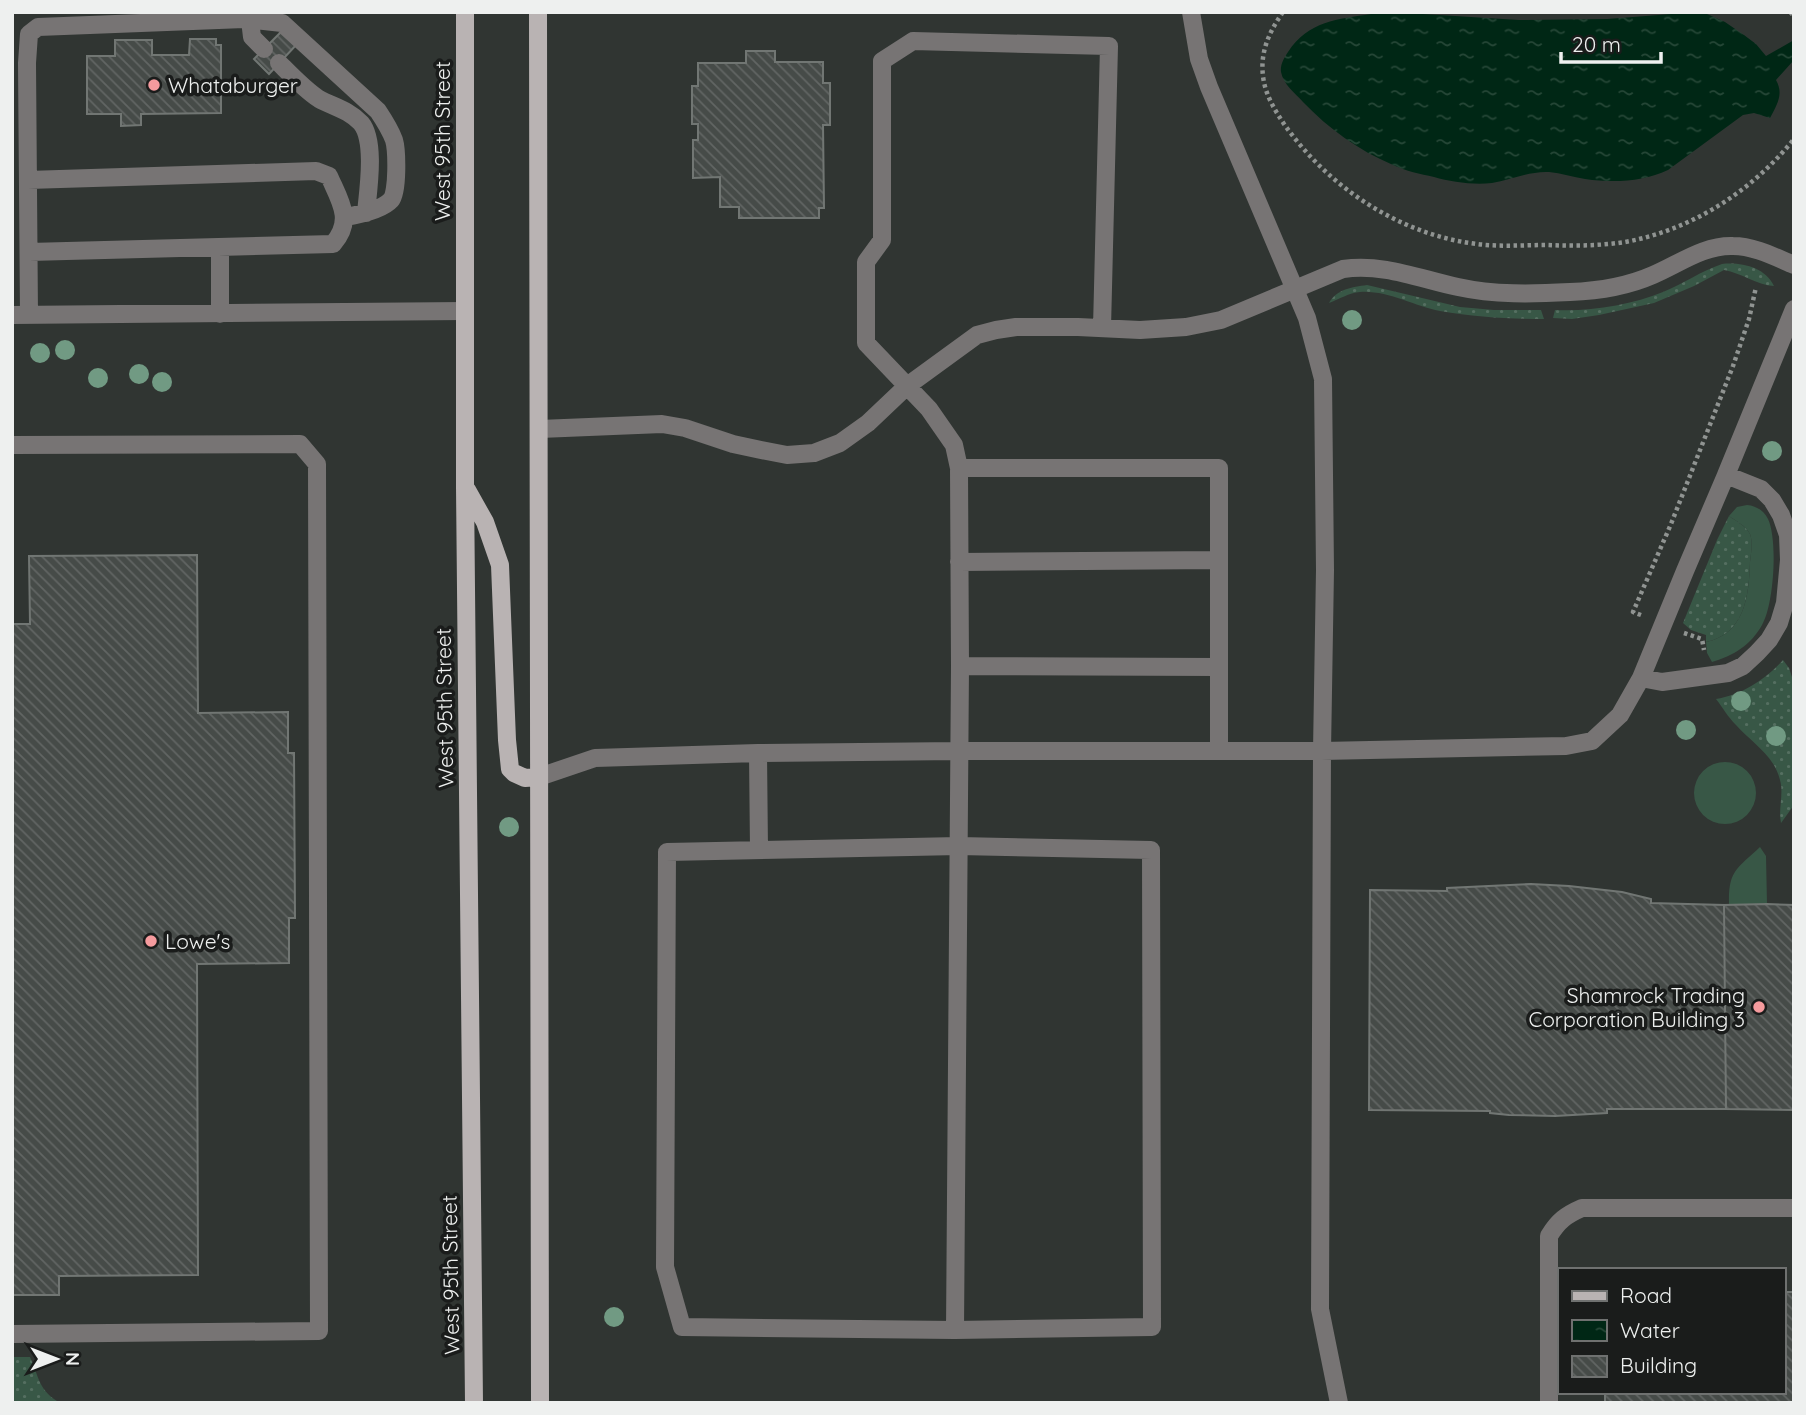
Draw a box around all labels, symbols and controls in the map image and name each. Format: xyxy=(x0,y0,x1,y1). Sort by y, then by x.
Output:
scale bar xyxy=(1561,21,1661,65)
text: 20 m xyxy=(1572,31,1621,57)
street label: West 95th Street xyxy=(429,61,455,221)
place label: Whataburger xyxy=(168,72,298,98)
marker: Whataburger xyxy=(146,77,162,93)
street label: West 95th Street xyxy=(430,628,458,788)
place label: Lowe's xyxy=(165,928,230,954)
marker: Lowe's xyxy=(143,933,159,949)
place label: Shamrock Trading Corporation Building 3 xyxy=(1528,982,1745,1032)
marker: Shamrock Trading Corporation Building 3 xyxy=(1751,999,1767,1015)
street label: West 95th Street xyxy=(436,1195,464,1355)
legend xyxy=(1558,1268,1785,1394)
text: Road xyxy=(1620,1282,1672,1308)
text: Water xyxy=(1620,1317,1680,1343)
north arrow xyxy=(21,1324,91,1394)
text: N xyxy=(61,1352,85,1366)
text: Building xyxy=(1620,1352,1697,1378)

